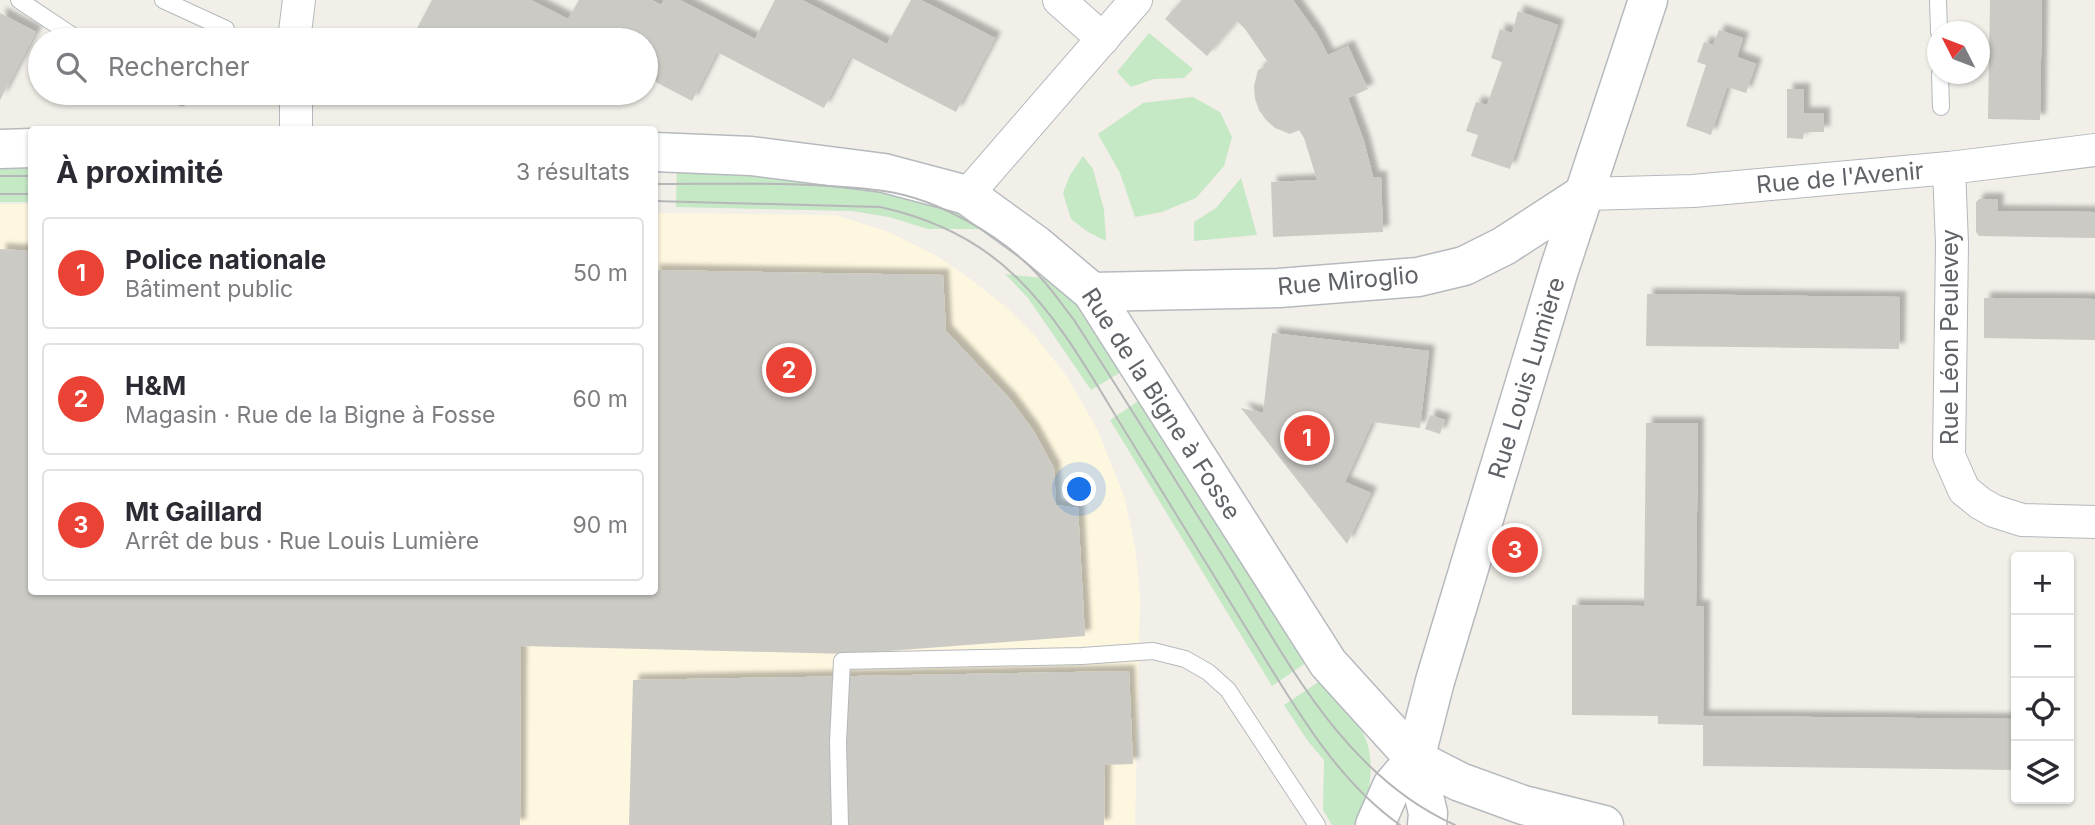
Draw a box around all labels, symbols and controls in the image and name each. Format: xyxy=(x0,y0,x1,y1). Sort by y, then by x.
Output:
north arrow xyxy=(1927,21,1990,84)
search box xyxy=(28,28,658,105)
icon: search xyxy=(52,48,90,86)
text: Rechercher xyxy=(108,51,249,82)
text: À proximité xyxy=(56,154,223,190)
street label: Rue de l'Avenir xyxy=(1755,156,1925,199)
text: 3 résultats xyxy=(516,158,630,186)
street label: Rue Léon Peulevey xyxy=(1935,229,1964,445)
text: Police nationale xyxy=(125,244,326,275)
text: 1 xyxy=(76,259,86,287)
text: 50 m xyxy=(573,259,628,287)
street label: Rue Miroglio xyxy=(1276,260,1420,301)
street label: Rue Louis Lumière xyxy=(1482,274,1571,482)
text: Bâtiment public xyxy=(125,275,293,303)
street label: Rue de la Bigne à Fosse xyxy=(1076,283,1247,525)
pin: 2 xyxy=(766,344,812,396)
text: H&M xyxy=(125,370,186,401)
text: 2 xyxy=(74,385,88,413)
text: 60 m xyxy=(573,385,628,413)
text: Magasin · Rue de la Bigne à Fosse xyxy=(125,401,496,429)
pin: 1 xyxy=(1284,412,1330,464)
your location xyxy=(1062,472,1096,506)
text: Mt Gaillard xyxy=(125,496,262,527)
text: 3 xyxy=(74,511,88,539)
text: 90 m xyxy=(573,511,628,539)
pin: 3 xyxy=(1492,524,1538,576)
text: Arrêt de bus · Rue Louis Lumière xyxy=(125,527,479,555)
map controls xyxy=(2011,552,2074,804)
button: + xyxy=(2011,552,2074,615)
button: − xyxy=(2011,615,2074,678)
button: locate xyxy=(2011,678,2074,741)
button: layers xyxy=(2011,741,2074,804)

